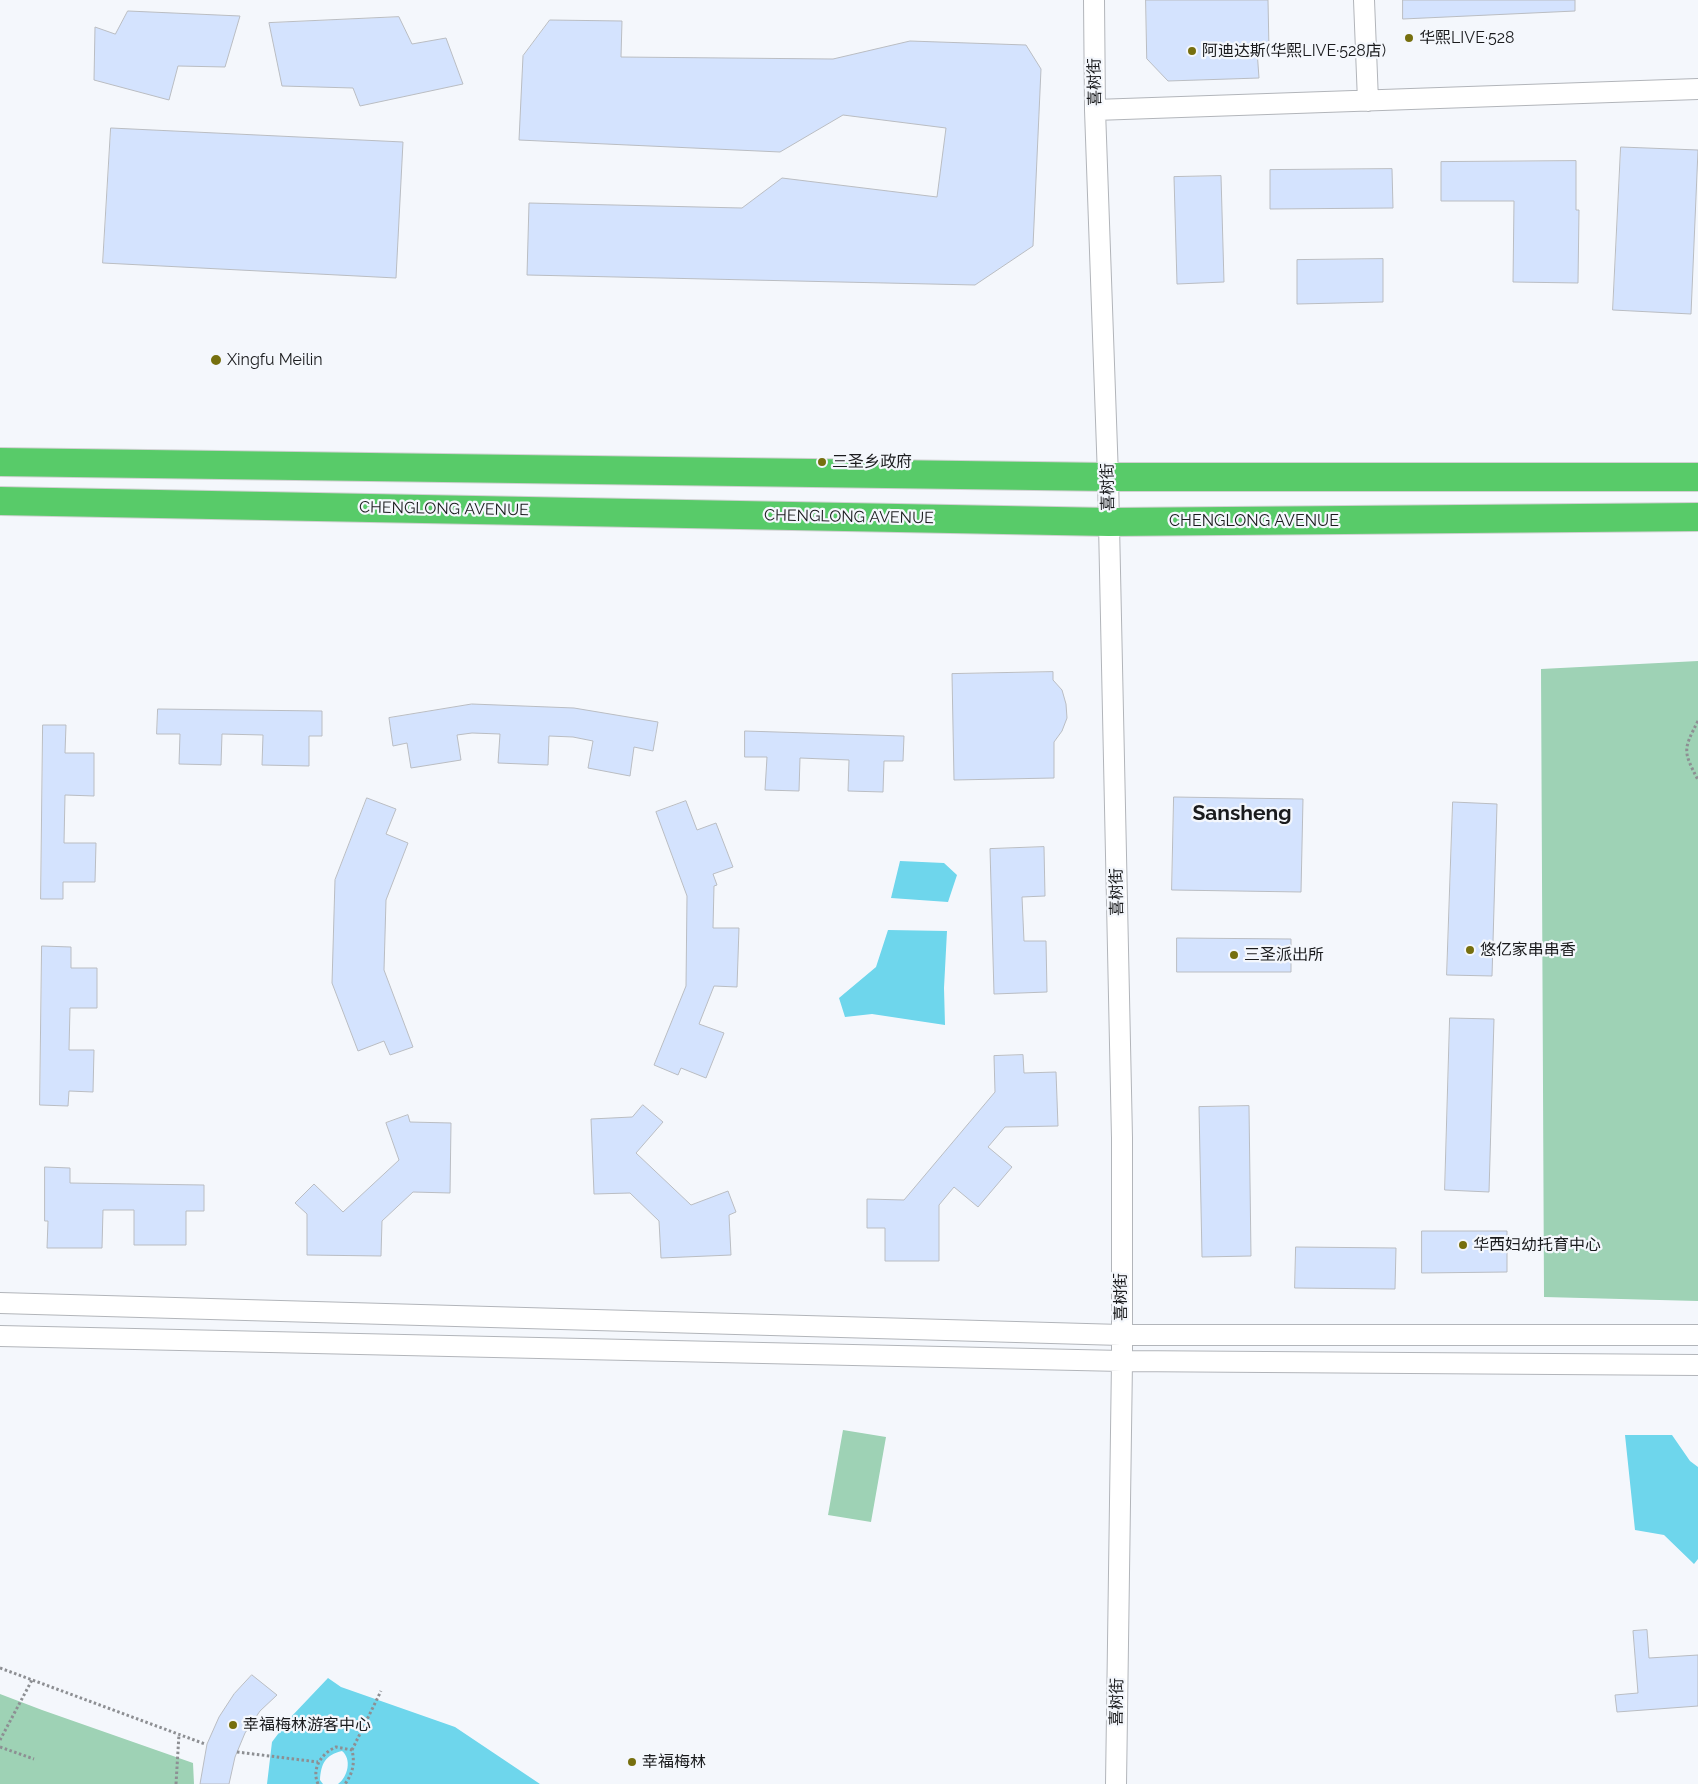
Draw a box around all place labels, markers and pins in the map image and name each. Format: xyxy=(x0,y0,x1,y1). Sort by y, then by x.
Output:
place label: 华熙LIVE·528 xyxy=(1419,28,1514,48)
marker: 华熙LIVE·528 xyxy=(1403,32,1415,44)
place label: 阿迪达斯(华熙LIVE·528店) xyxy=(1202,41,1386,61)
marker: 阿迪达斯(华熙LIVE·528店) xyxy=(1186,45,1198,57)
place label: Xingfu Meilin xyxy=(227,350,323,370)
marker: Xingfu Meilin xyxy=(209,353,223,367)
place label: 三圣乡政府 xyxy=(832,452,912,472)
marker: 三圣乡政府 xyxy=(816,456,828,468)
place label: 悠亿家串串香 xyxy=(1480,940,1576,960)
marker: 悠亿家串串香 xyxy=(1464,944,1476,956)
place label: 三圣派出所 xyxy=(1244,945,1324,965)
marker: 三圣派出所 xyxy=(1228,949,1240,961)
place label: 华西妇幼托育中心 xyxy=(1473,1235,1601,1255)
marker: 华西妇幼托育中心 xyxy=(1457,1239,1469,1251)
place label: 幸福梅林游客中心 xyxy=(243,1715,371,1735)
marker: 幸福梅林游客中心 xyxy=(227,1719,239,1731)
place label: 幸福梅林 xyxy=(642,1752,706,1772)
marker: 幸福梅林 xyxy=(626,1756,638,1768)

